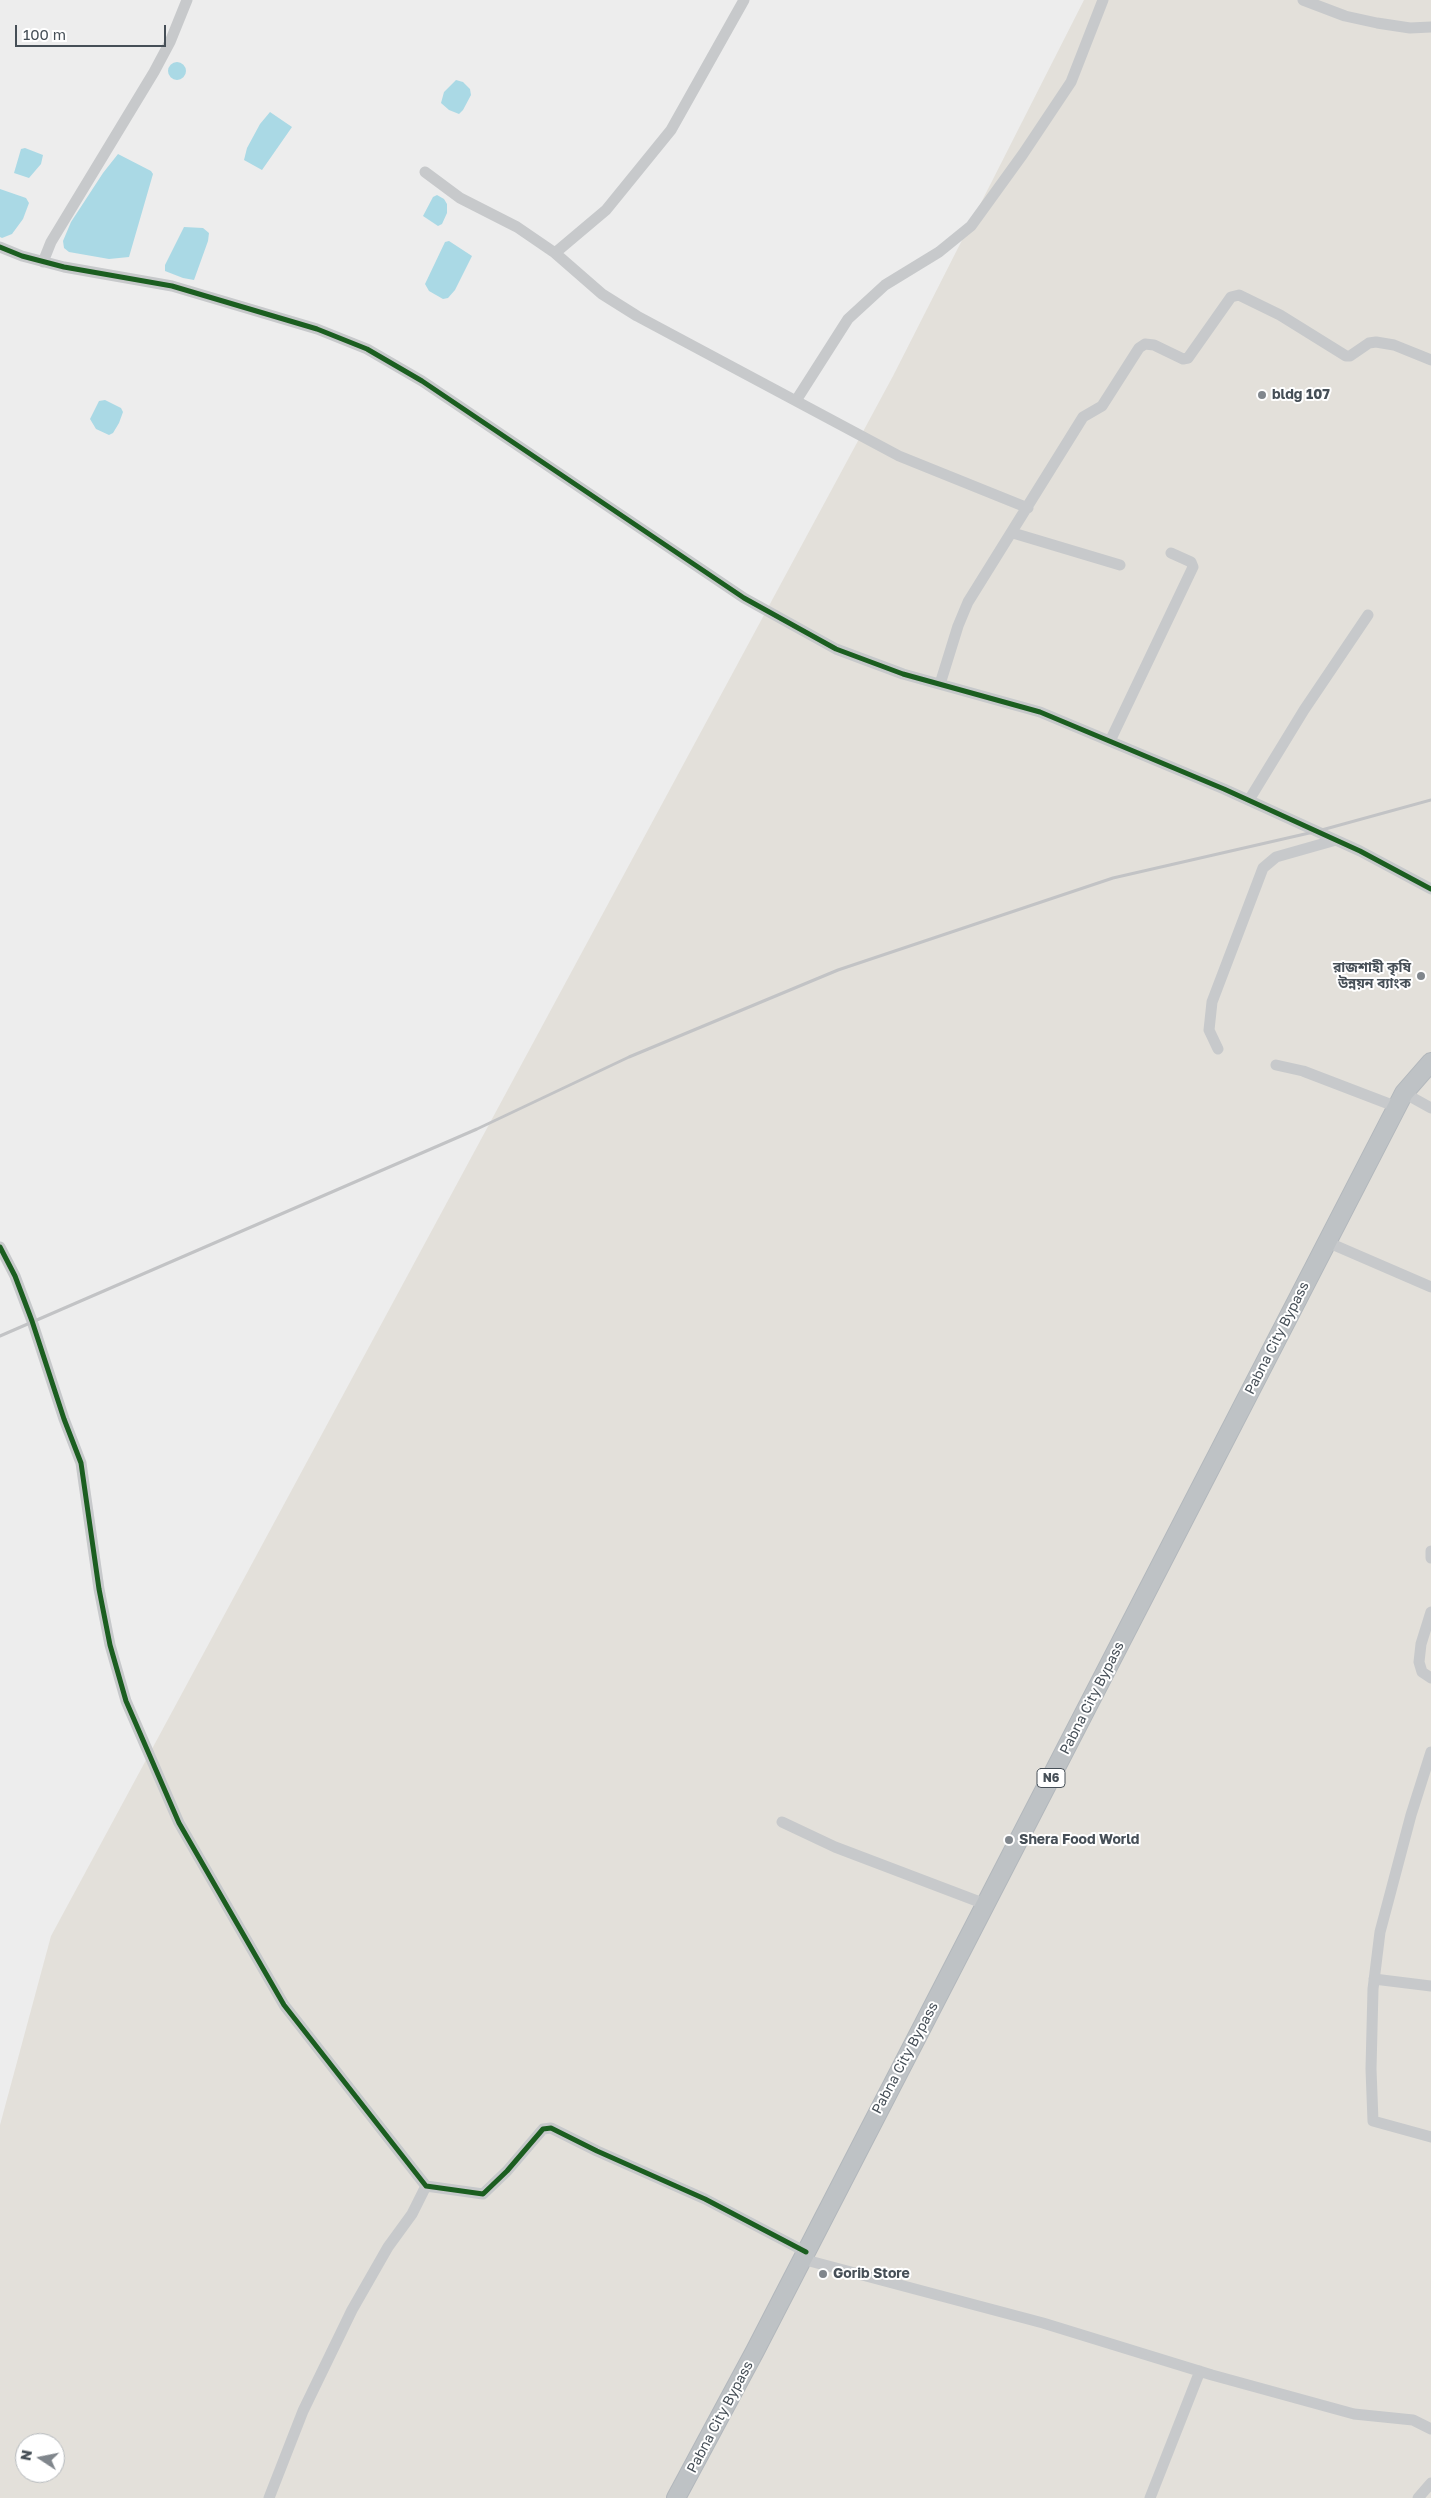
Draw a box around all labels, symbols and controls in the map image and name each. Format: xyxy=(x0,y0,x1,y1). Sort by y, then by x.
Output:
scale bar xyxy=(18,15,169,47)
text: 100 m xyxy=(23,25,66,43)
place label: bldg 107 xyxy=(1272,387,1330,403)
marker: bldg 107 xyxy=(1256,389,1268,401)
place label: রাজশাহী কৃষি উন্নয়ন ব্যাংক xyxy=(1333,960,1411,992)
marker: রাজশাহী কৃষি উন্নয়ন ব্যাংক xyxy=(1415,970,1427,982)
street label: Pabna City Bypass xyxy=(1241,1279,1313,1397)
street label: Pabna City Bypass xyxy=(1056,1639,1128,1757)
road number: N6 xyxy=(1037,1769,1065,1788)
place label: Shera Food World xyxy=(1019,1832,1139,1848)
marker: Shera Food World xyxy=(1003,1834,1015,1846)
street label: Pabna City Bypass xyxy=(868,1999,942,2117)
place label: Gorib Store xyxy=(833,2266,910,2282)
marker: Gorib Store xyxy=(817,2268,829,2280)
street label: Pabna City Bypass xyxy=(683,2358,757,2476)
north arrow xyxy=(15,2433,65,2483)
text: N xyxy=(16,2448,35,2462)

